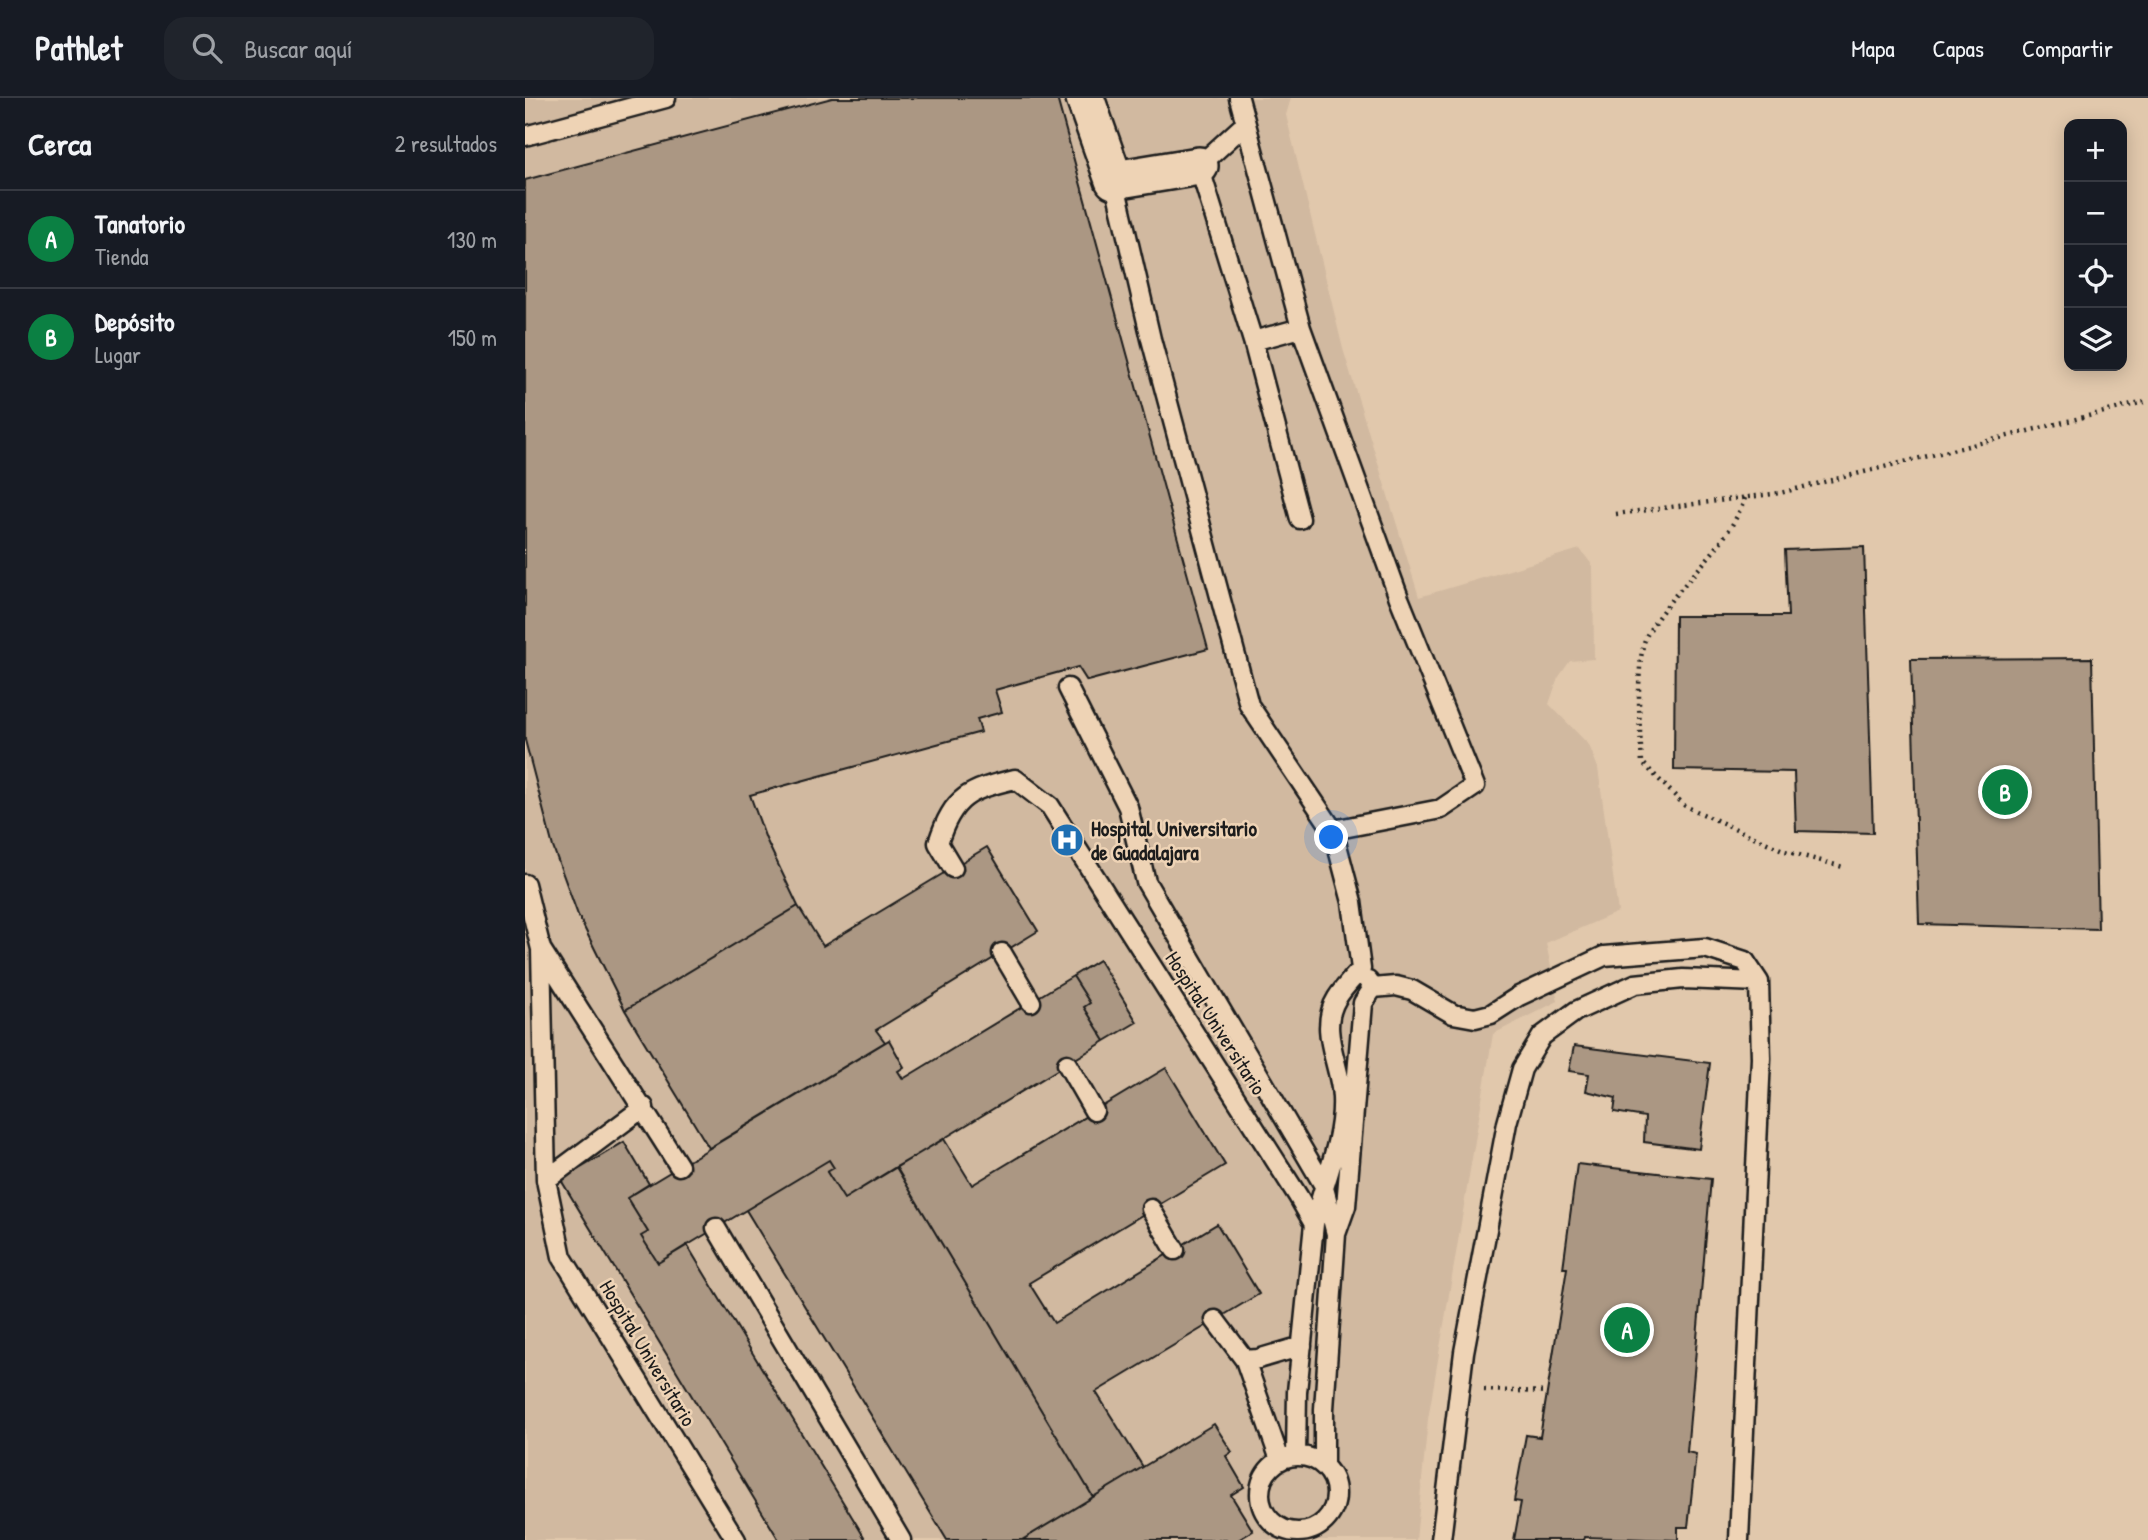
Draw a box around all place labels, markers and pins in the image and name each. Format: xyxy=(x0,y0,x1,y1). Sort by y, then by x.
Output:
pin: B xyxy=(1982,766,2028,818)
place label: Hospital Universitario de Guadalajara xyxy=(1091,814,1258,867)
hospital icon: Hospital Universitario de Guadalajara xyxy=(1048,821,1086,859)
pin: A xyxy=(1604,1304,1650,1356)

